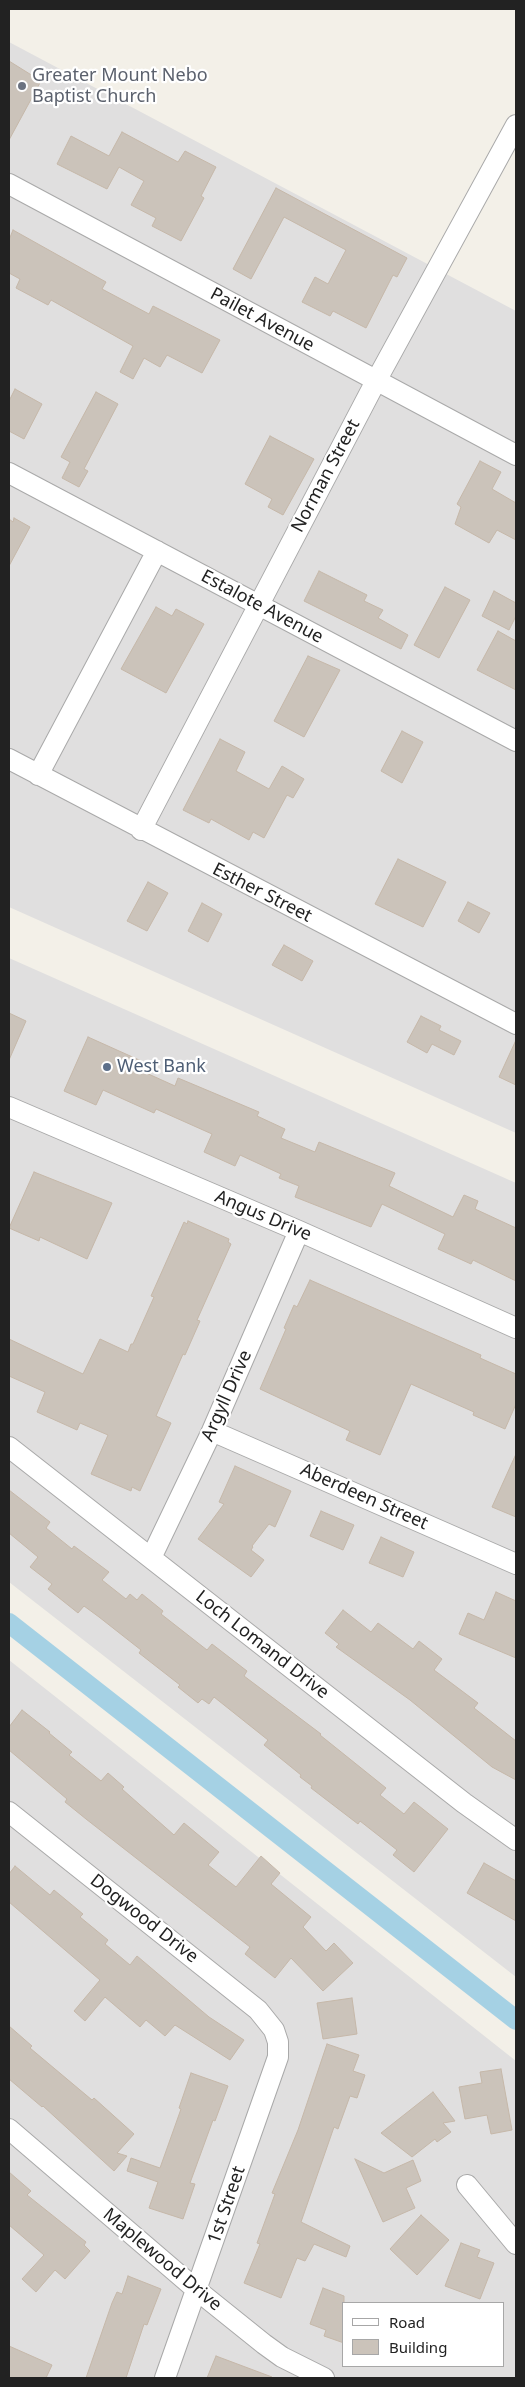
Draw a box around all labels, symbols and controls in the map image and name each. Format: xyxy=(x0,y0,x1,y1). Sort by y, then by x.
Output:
place label: Greater Mount Nebo Baptist Church xyxy=(32,65,208,108)
marker: Greater Mount Nebo Baptist Church xyxy=(16,80,28,92)
street label: Pailet Avenue xyxy=(206,284,318,356)
street label: Norman Street xyxy=(287,416,365,536)
street label: Estalote Avenue xyxy=(197,566,327,648)
street label: Esther Street xyxy=(209,859,315,927)
place label: West Bank xyxy=(117,1056,206,1078)
marker: West Bank xyxy=(101,1061,113,1073)
street label: Angus Drive xyxy=(212,1186,314,1246)
street label: Argyll Drive xyxy=(197,1347,257,1445)
street label: Aberdeen Street xyxy=(297,1459,431,1535)
street label: Loch Lomand Drive xyxy=(191,1586,333,1704)
street label: Dogwood Drive xyxy=(86,1870,202,1968)
street label: 1st Street xyxy=(204,2163,250,2247)
street label: Maplewood Drive xyxy=(98,2204,226,2316)
legend xyxy=(342,2302,505,2367)
text: Road xyxy=(389,2312,425,2332)
text: Building xyxy=(389,2337,447,2357)

